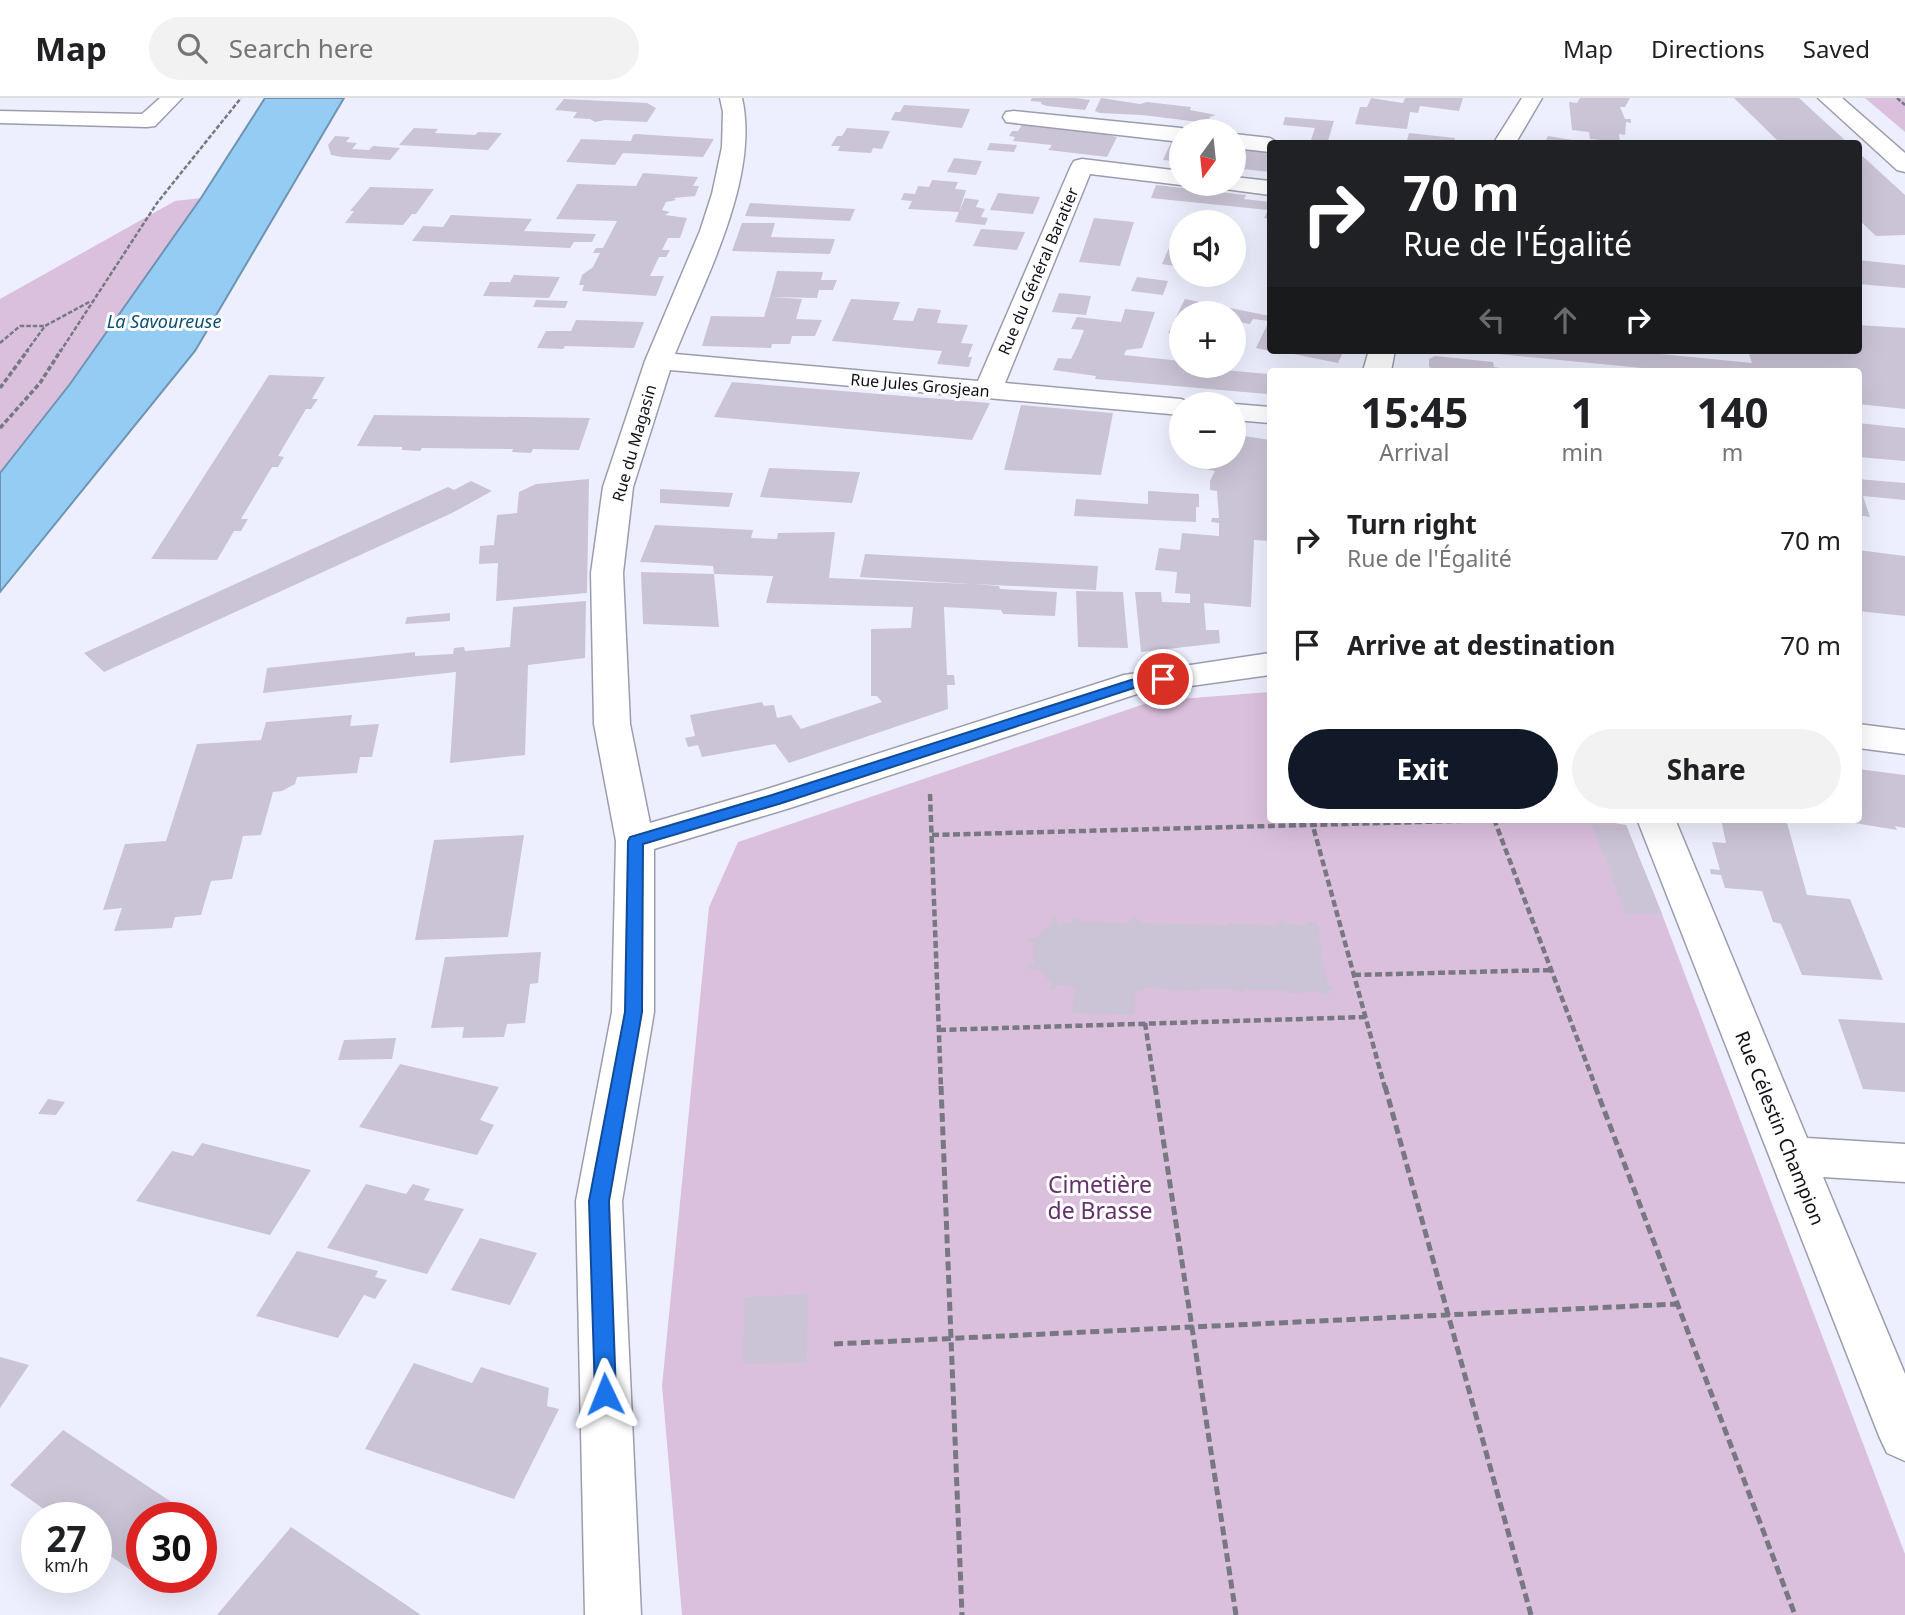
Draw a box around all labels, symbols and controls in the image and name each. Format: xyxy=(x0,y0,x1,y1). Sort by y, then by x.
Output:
search box xyxy=(149,17,639,80)
text: Map xyxy=(35,26,107,71)
icon: search xyxy=(173,29,211,67)
text: Search here xyxy=(229,30,373,66)
text: Map xyxy=(1563,32,1613,65)
text: Directions xyxy=(1651,32,1765,65)
text: Saved xyxy=(1803,32,1870,65)
north arrow xyxy=(1169,119,1246,196)
map controls xyxy=(1169,119,1246,469)
text: 70 m xyxy=(1403,159,1520,225)
icon: right xyxy=(1288,168,1379,259)
street label: Rue du Général Baratier xyxy=(993,183,1083,358)
button: sound xyxy=(1169,210,1246,287)
text: Rue de l'Égalité xyxy=(1403,222,1632,265)
button: + xyxy=(1169,301,1246,378)
icon: left xyxy=(1473,301,1511,339)
icon: ahead xyxy=(1546,301,1584,339)
icon: right xyxy=(1619,301,1657,339)
water label: La Savoureuse xyxy=(107,309,221,333)
street label: Rue Jules Grosjean xyxy=(850,368,990,402)
street label: Rue du Magasin xyxy=(607,382,661,504)
text: 15:45 xyxy=(1360,383,1468,440)
text: 1 xyxy=(1570,383,1594,440)
text: 140 xyxy=(1697,383,1769,440)
button: − xyxy=(1169,392,1246,469)
text: Arrival xyxy=(1379,436,1449,468)
text: min xyxy=(1562,436,1603,468)
text: m xyxy=(1722,436,1743,468)
text: Turn right xyxy=(1347,506,1477,542)
icon: right xyxy=(1288,521,1326,559)
text: 70 m xyxy=(1780,522,1841,558)
text: Rue de l'Égalité xyxy=(1347,542,1512,574)
icon: arrive xyxy=(1288,626,1326,664)
text: Arrive at destination xyxy=(1347,627,1616,663)
text: 70 m xyxy=(1780,627,1841,663)
pin xyxy=(1133,649,1193,709)
icon: arrive xyxy=(1144,660,1182,698)
button: Exit xyxy=(1288,729,1558,809)
button: Share xyxy=(1572,729,1841,809)
street label: Rue Célestin Champion xyxy=(1729,1027,1831,1229)
park label: Cimetière de Brasse xyxy=(1048,1168,1153,1226)
position arrow xyxy=(568,1357,642,1431)
speed limit sign: 30 xyxy=(126,1502,217,1593)
text: 27 xyxy=(46,1515,87,1562)
text: km/h xyxy=(44,1553,89,1577)

